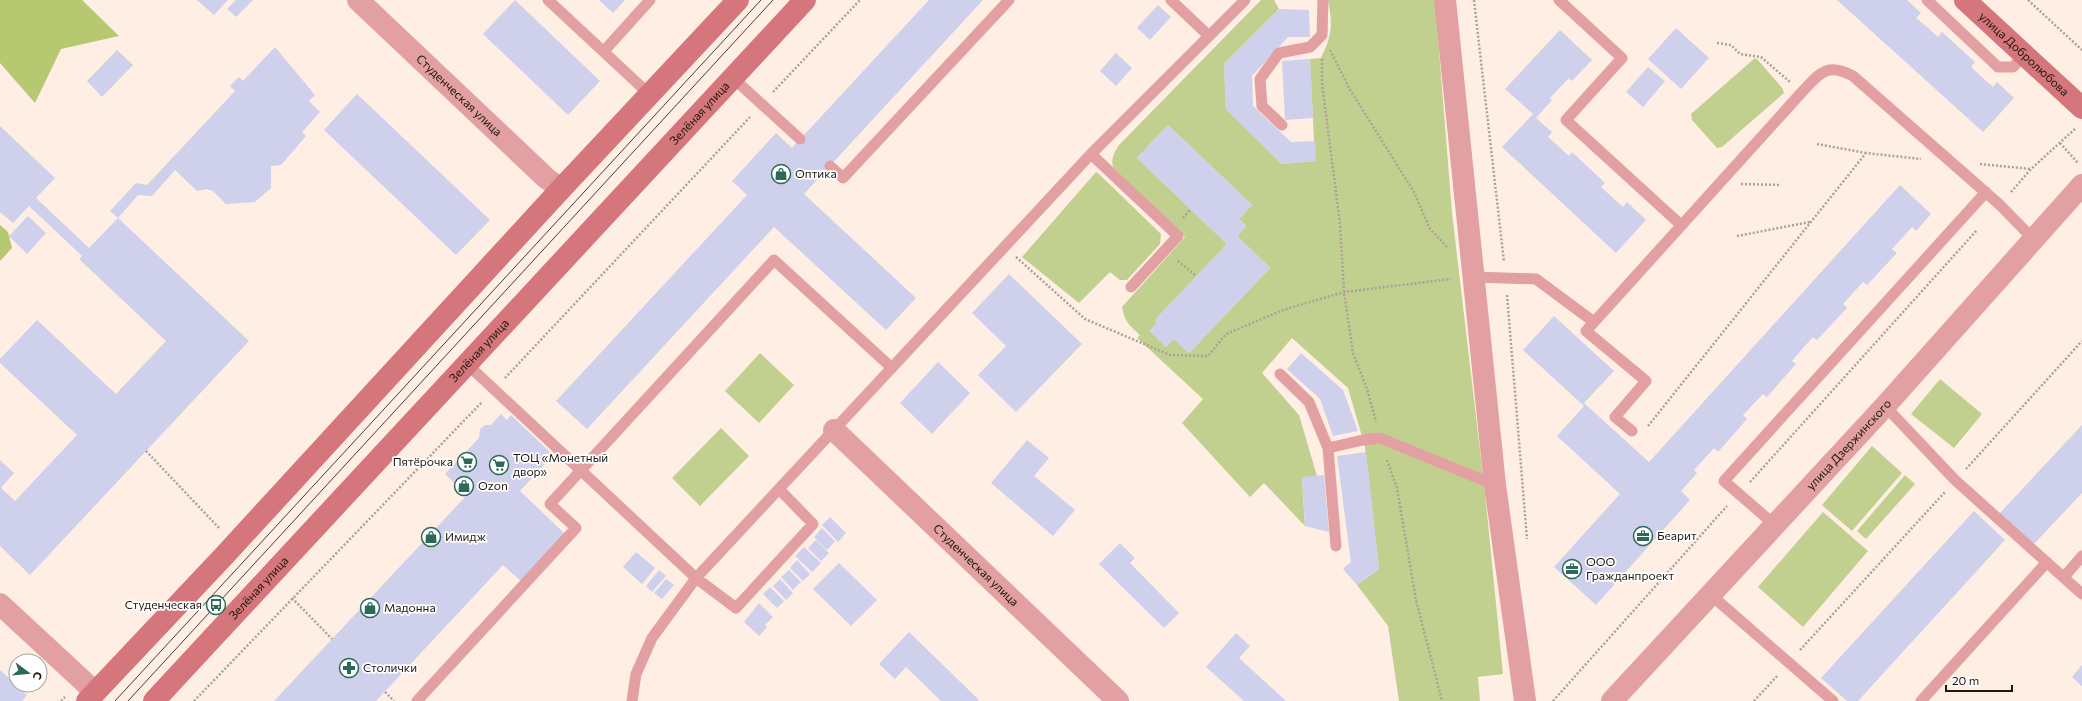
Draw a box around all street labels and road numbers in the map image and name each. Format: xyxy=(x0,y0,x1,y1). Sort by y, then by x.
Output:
street label: улица Добролюбова xyxy=(1977,9,2072,98)
street label: Студенческая улица xyxy=(414,51,505,139)
street label: Зелёная улица xyxy=(666,78,732,147)
street label: Зелёная улица xyxy=(446,316,511,385)
street label: улица Дзержинского xyxy=(1803,396,1894,492)
street label: Студенческая улица xyxy=(931,521,1022,608)
street label: Зелёная улица xyxy=(225,553,291,622)

